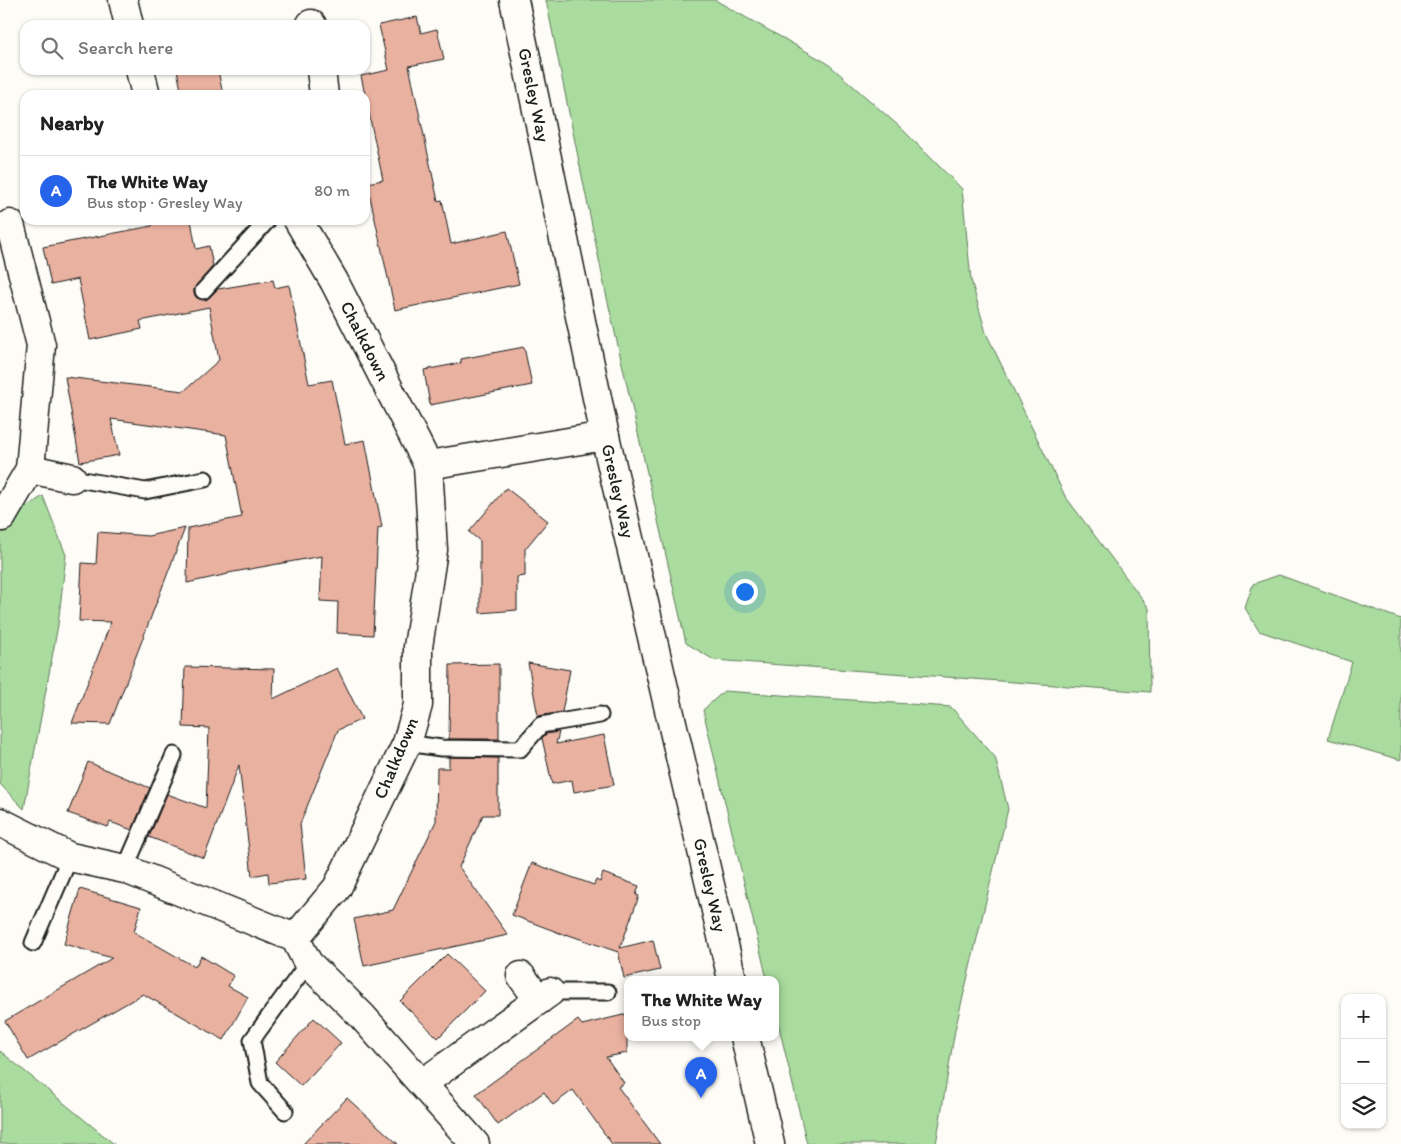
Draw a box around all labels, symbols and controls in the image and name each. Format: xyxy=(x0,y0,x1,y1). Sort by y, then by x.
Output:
search box xyxy=(20,20,370,75)
icon: search xyxy=(38,34,66,62)
text: Search here xyxy=(78,36,173,59)
street label: Gresley Way xyxy=(513,46,555,145)
text: Nearby xyxy=(40,110,104,135)
text: The White Way xyxy=(87,170,208,193)
text: A xyxy=(51,181,61,200)
text: 80 m xyxy=(314,181,350,200)
text: Bus stop · Gresley Way xyxy=(87,193,243,212)
street label: Chalkdown xyxy=(336,297,394,385)
street label: Gresley Way xyxy=(597,442,640,541)
your location xyxy=(732,579,758,605)
street label: Chalkdown xyxy=(369,714,423,802)
street label: Gresley Way xyxy=(689,836,732,935)
popup xyxy=(624,976,779,1041)
text: The White Way xyxy=(641,988,762,1011)
map controls xyxy=(1341,994,1386,1129)
button: + xyxy=(1341,994,1386,1039)
text: Bus stop xyxy=(641,1011,701,1030)
button: − xyxy=(1341,1039,1386,1084)
pin: A xyxy=(685,1057,717,1098)
button: layers xyxy=(1341,1084,1386,1129)

